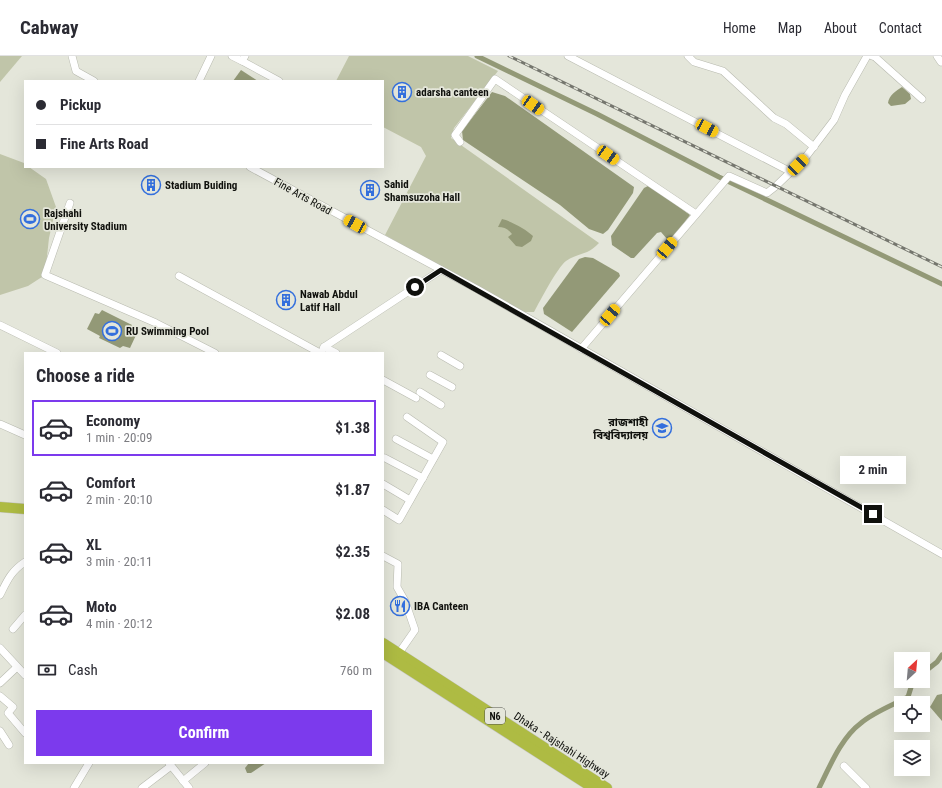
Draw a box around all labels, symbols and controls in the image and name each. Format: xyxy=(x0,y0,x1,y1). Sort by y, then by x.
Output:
text: Cabway xyxy=(20,16,79,39)
text: Home xyxy=(723,20,756,36)
text: Map xyxy=(778,20,802,36)
text: About xyxy=(824,20,857,36)
text: Contact xyxy=(879,20,922,36)
building icon: adarsha canteen xyxy=(391,81,413,103)
place label: adarsha canteen xyxy=(416,86,489,99)
car xyxy=(520,93,546,117)
text: Pickup xyxy=(60,96,101,114)
car xyxy=(694,117,720,139)
text: Fine Arts Road xyxy=(60,135,148,153)
car xyxy=(595,143,621,167)
car xyxy=(785,152,811,178)
building icon: Stadium Buiding xyxy=(140,174,162,196)
street label: Fine Arts Road xyxy=(272,175,334,218)
place label: Sahid Shamsuzoha Hall xyxy=(384,178,460,204)
place label: Stadium Buiding xyxy=(165,179,237,192)
building icon: Sahid Shamsuzoha Hall xyxy=(359,179,381,201)
place label: Rajshahi University Stadium xyxy=(44,207,127,233)
sports icon: Rajshahi University Stadium xyxy=(19,208,41,230)
car xyxy=(342,213,368,235)
car xyxy=(655,235,679,261)
route start xyxy=(406,278,424,296)
place label: Nawab Abdul Latif Hall xyxy=(300,288,358,314)
building icon: Nawab Abdul Latif Hall xyxy=(275,289,297,311)
car xyxy=(598,302,622,328)
sports icon: RU Swimming Pool xyxy=(101,320,123,342)
place label: RU Swimming Pool xyxy=(126,325,209,338)
text: Choose a ride xyxy=(36,365,135,386)
icon: car xyxy=(38,410,74,446)
text: Economy xyxy=(86,412,140,430)
place label: রাজশাহী বিশ্ববিদ্যালয় xyxy=(592,416,649,442)
school or university icon: রাজশাহী বিশ্ববিদ্যালয় xyxy=(651,417,673,439)
text: $1.38 xyxy=(335,419,370,437)
text: 1 min · 20:09 xyxy=(86,430,152,445)
callout: 2 min xyxy=(840,456,906,484)
text: 2 min xyxy=(859,462,887,477)
icon: car xyxy=(38,472,74,508)
text: Comfort xyxy=(86,474,135,492)
text: $1.87 xyxy=(335,481,370,499)
text: 2 min · 20:10 xyxy=(86,492,152,507)
route end xyxy=(864,505,882,523)
icon: car xyxy=(38,534,74,570)
text: XL xyxy=(86,536,102,554)
text: $2.35 xyxy=(335,543,370,561)
text: 3 min · 20:11 xyxy=(86,554,152,569)
restaurant icon: IBA Canteen xyxy=(389,595,411,617)
icon: car xyxy=(38,596,74,632)
text: Moto xyxy=(86,598,117,616)
place label: IBA Canteen xyxy=(414,600,468,613)
text: $2.08 xyxy=(335,605,370,623)
text: 4 min · 20:12 xyxy=(86,616,152,631)
north arrow xyxy=(894,652,930,688)
map controls xyxy=(894,652,930,776)
icon: cash xyxy=(36,659,58,681)
text: Cash xyxy=(68,661,98,679)
text: 760 m xyxy=(340,663,372,678)
button: locate xyxy=(894,696,930,732)
road number: N6 xyxy=(485,708,505,724)
button: Confirm xyxy=(36,710,372,756)
street label: Dhaka - Rajshahi Highway xyxy=(511,710,612,781)
button: layers xyxy=(894,740,930,776)

